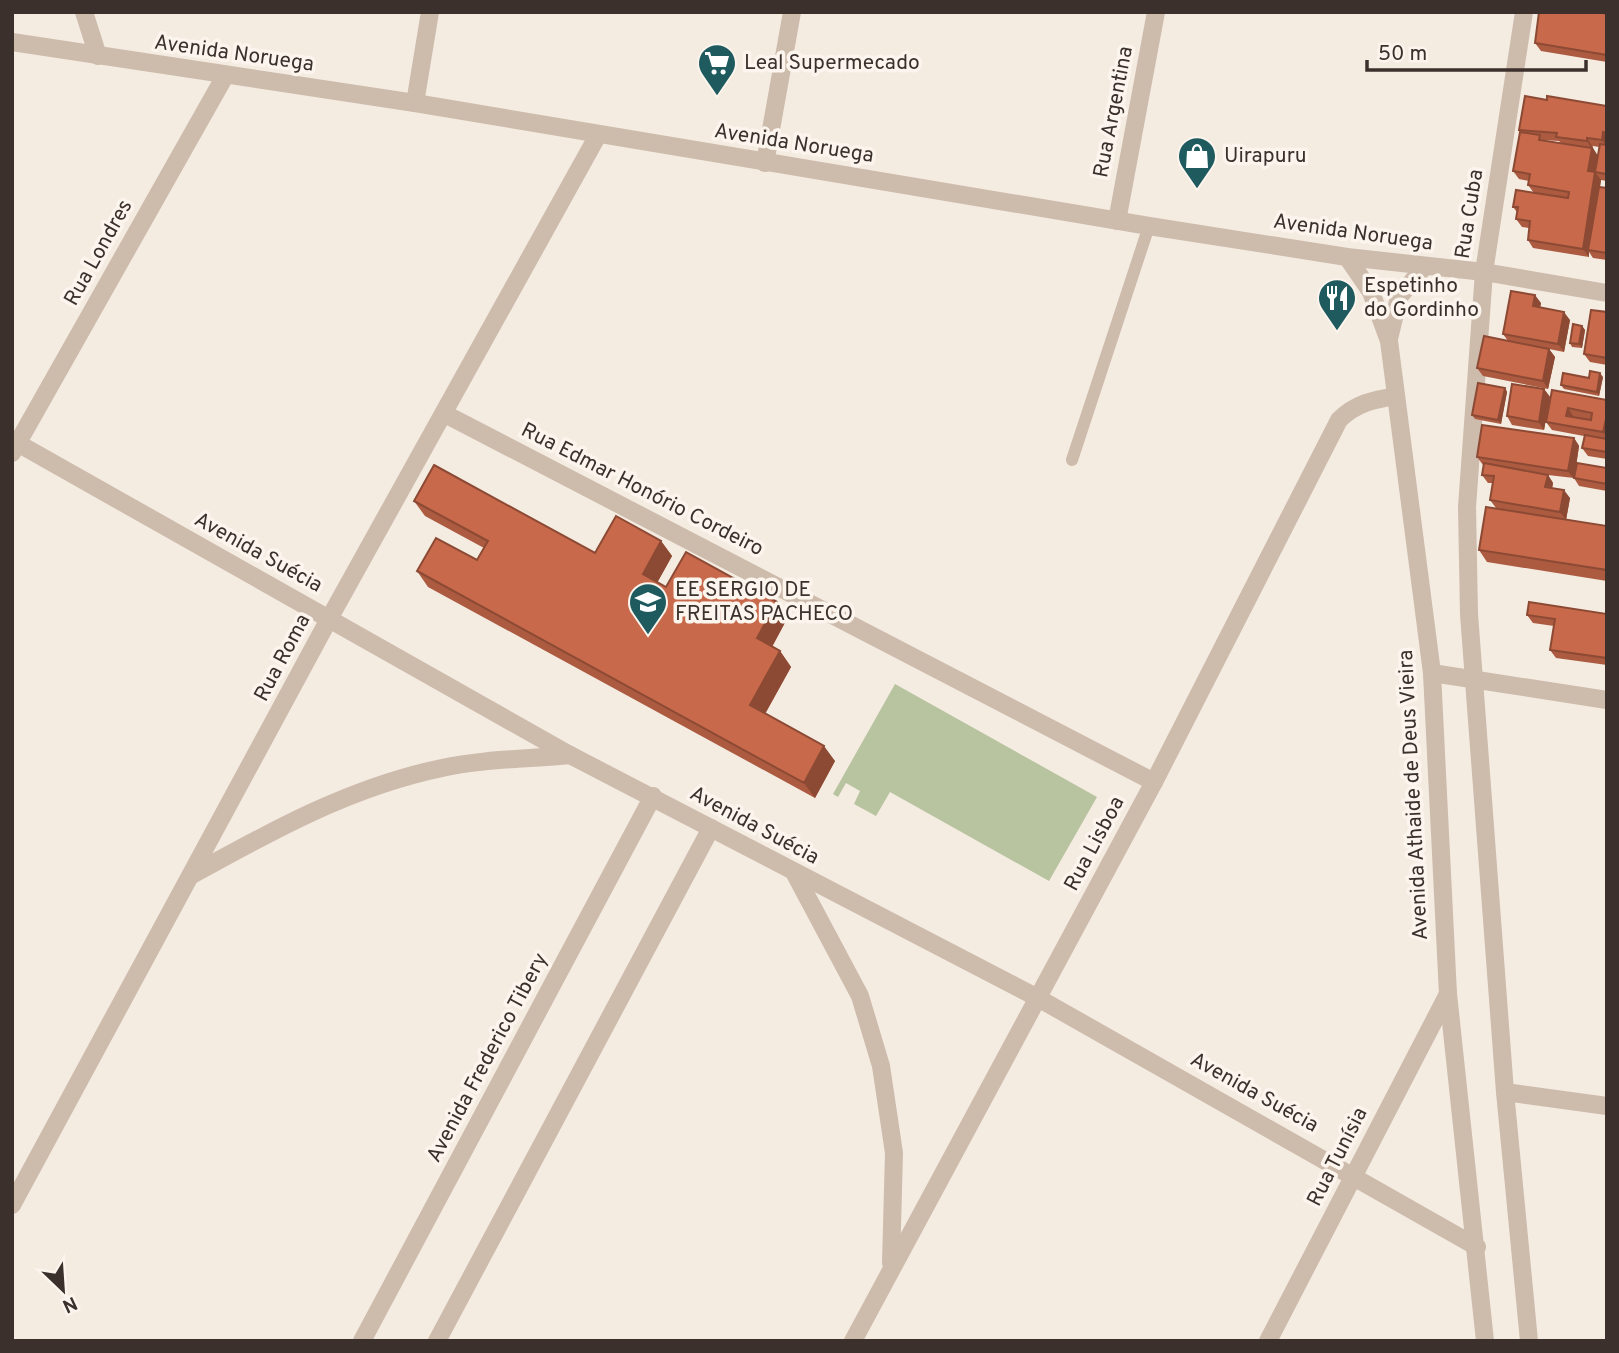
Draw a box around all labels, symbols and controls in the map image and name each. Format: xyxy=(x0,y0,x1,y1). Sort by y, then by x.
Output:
scale bar xyxy=(1367,28,1586,72)
street label: Avenida Noruega xyxy=(152,29,316,79)
text: 50 m xyxy=(1378,41,1427,68)
supermarket icon: Leal Supermecado xyxy=(696,42,738,97)
street label: Rua Argentina xyxy=(1088,44,1140,180)
place label: Leal Supermecado xyxy=(744,50,920,77)
street label: Avenida Noruega xyxy=(712,118,876,170)
shop icon: Uirapuru xyxy=(1176,135,1218,190)
place label: Uirapuru xyxy=(1224,143,1307,170)
street label: Rua Cuba xyxy=(1450,167,1490,261)
street label: Rua Londres xyxy=(59,195,139,311)
street label: Avenida Noruega xyxy=(1271,208,1435,258)
place label: Espetinho do Gordinho xyxy=(1364,273,1479,324)
restaurant icon: Espetinho do Gordinho xyxy=(1316,277,1358,332)
street label: Rua Edmar Honório Cordeiro xyxy=(516,417,768,563)
street label: Avenida Suécia xyxy=(189,507,327,599)
place label: EE SERGIO DE FREITAS PACHECO xyxy=(675,577,853,628)
school or university icon: EE SERGIO DE FREITAS PACHECO xyxy=(627,581,669,636)
street label: Rua Roma xyxy=(249,609,317,707)
street label: Avenida Athaide de Deus Vieira xyxy=(1393,649,1435,941)
street label: Avenida Suécia xyxy=(685,781,823,871)
street label: Rua Lisboa xyxy=(1059,792,1131,896)
street label: Avenida Frederico Tibery xyxy=(421,948,555,1168)
street label: Avenida Suécia xyxy=(1185,1047,1323,1139)
street label: Rua Tunísia xyxy=(1302,1103,1374,1211)
north arrow xyxy=(28,1255,98,1325)
text: N xyxy=(58,1290,81,1317)

